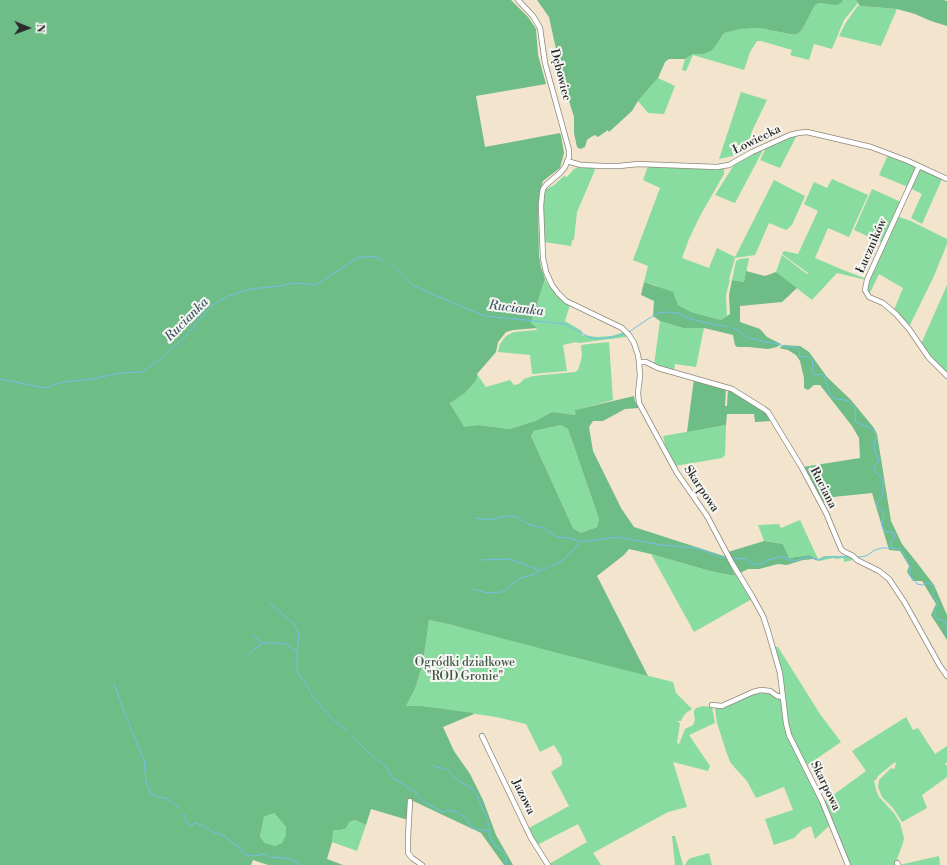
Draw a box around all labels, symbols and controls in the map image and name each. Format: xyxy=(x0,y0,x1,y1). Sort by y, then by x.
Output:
north arrow xyxy=(8,8,48,48)
text: N xyxy=(33,24,47,33)
street label: Dębowiec xyxy=(547,48,573,102)
street label: Łowiecka xyxy=(731,122,783,158)
street label: Łuczników xyxy=(854,216,890,276)
water label: Rucianka xyxy=(162,295,212,345)
water label: Rucianka xyxy=(488,298,544,320)
street label: Skarpowa xyxy=(680,463,722,515)
street label: Ruciana xyxy=(806,465,840,511)
park label: Ogródki działkowe "ROD Gronie" xyxy=(415,656,515,684)
street label: Skarpowa xyxy=(807,759,843,813)
street label: Jazowa xyxy=(508,777,538,817)

